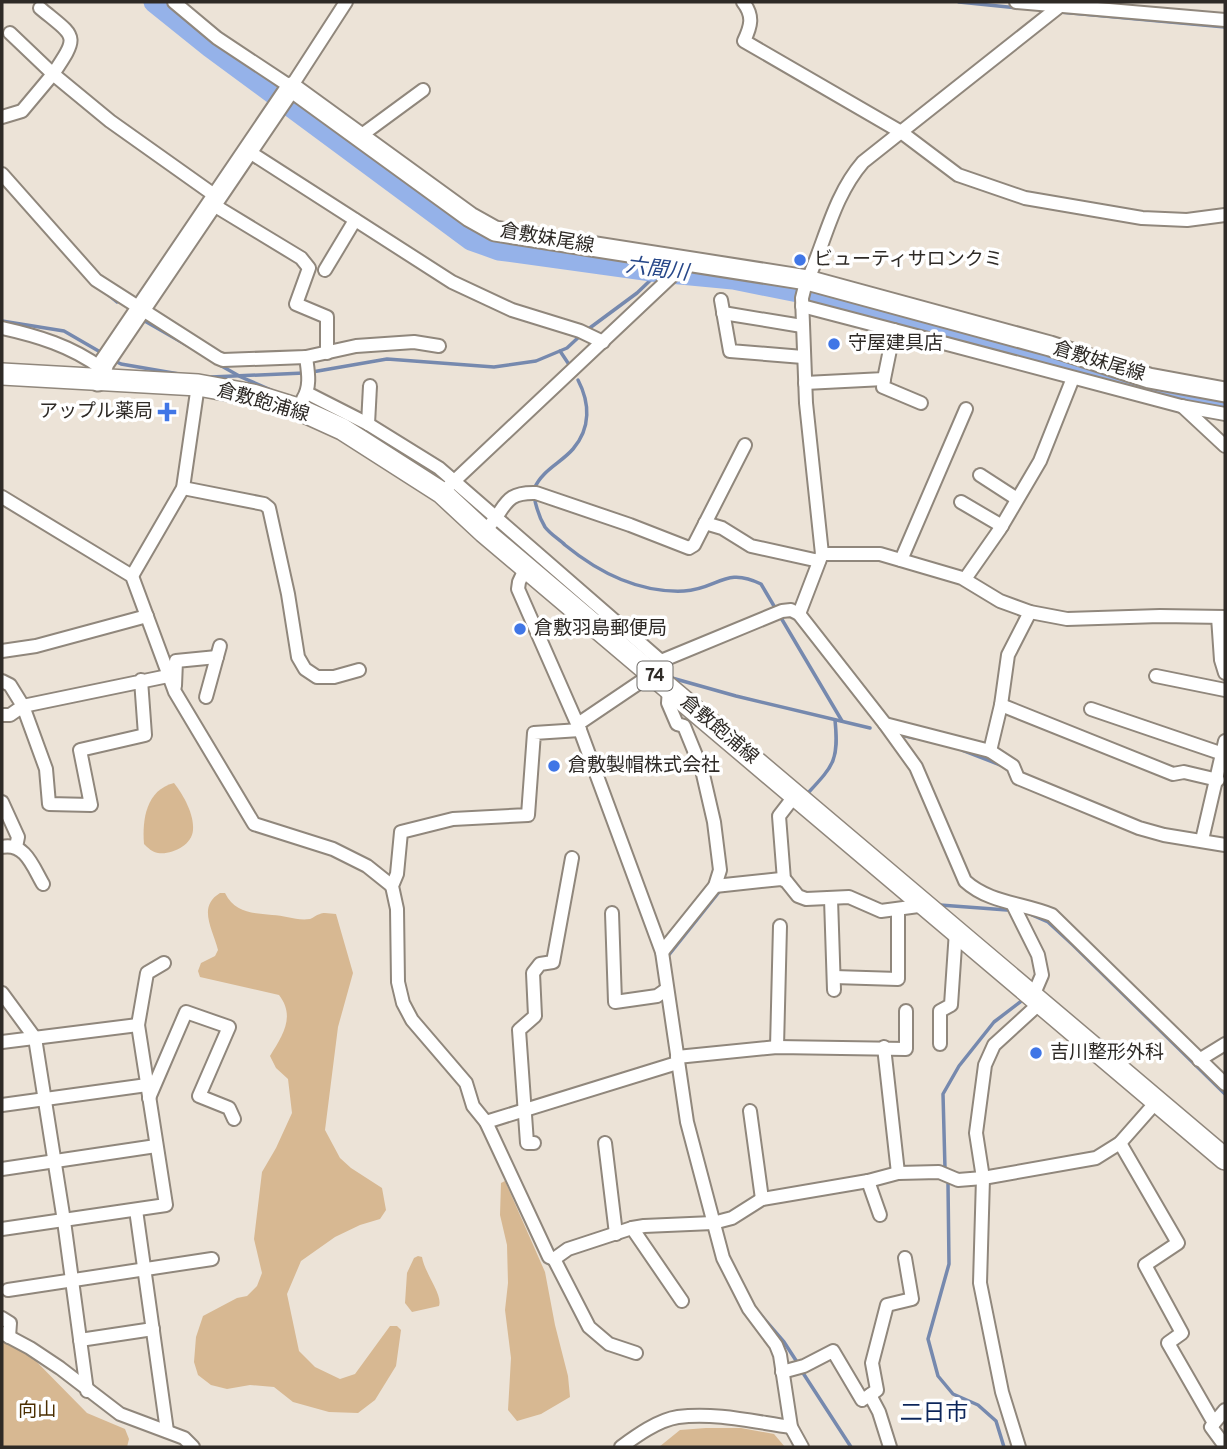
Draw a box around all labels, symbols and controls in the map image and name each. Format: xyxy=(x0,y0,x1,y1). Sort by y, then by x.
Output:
street label: 倉敷妹尾線 xyxy=(498,219,596,259)
place label: ビューティサロンクミ xyxy=(814,248,1003,272)
marker: ビューティサロンクミ xyxy=(792,252,808,268)
water label: 六間川 xyxy=(624,253,692,287)
place label: 守屋建具店 xyxy=(848,332,943,356)
marker: 守屋建具店 xyxy=(826,336,842,352)
street label: 倉敷妹尾線 xyxy=(1050,337,1148,387)
street label: 倉敷飽浦線 xyxy=(214,378,312,428)
place label: アップル薬局 xyxy=(39,400,153,424)
marker: アップル薬局 xyxy=(159,404,175,420)
place label: 倉敷羽島郵便局 xyxy=(534,617,667,641)
marker: 倉敷羽島郵便局 xyxy=(512,621,528,637)
road number: 74 xyxy=(638,662,672,690)
street label: 倉敷飽浦線 xyxy=(675,690,763,770)
place label: 倉敷製帽株式会社 xyxy=(568,754,720,778)
marker: 倉敷製帽株式会社 xyxy=(546,758,562,774)
place label: 吉川整形外科 xyxy=(1050,1041,1164,1065)
marker: 吉川整形外科 xyxy=(1028,1045,1044,1061)
park label: 向山 xyxy=(18,1399,56,1423)
district label: 二日市 xyxy=(900,1400,969,1429)

